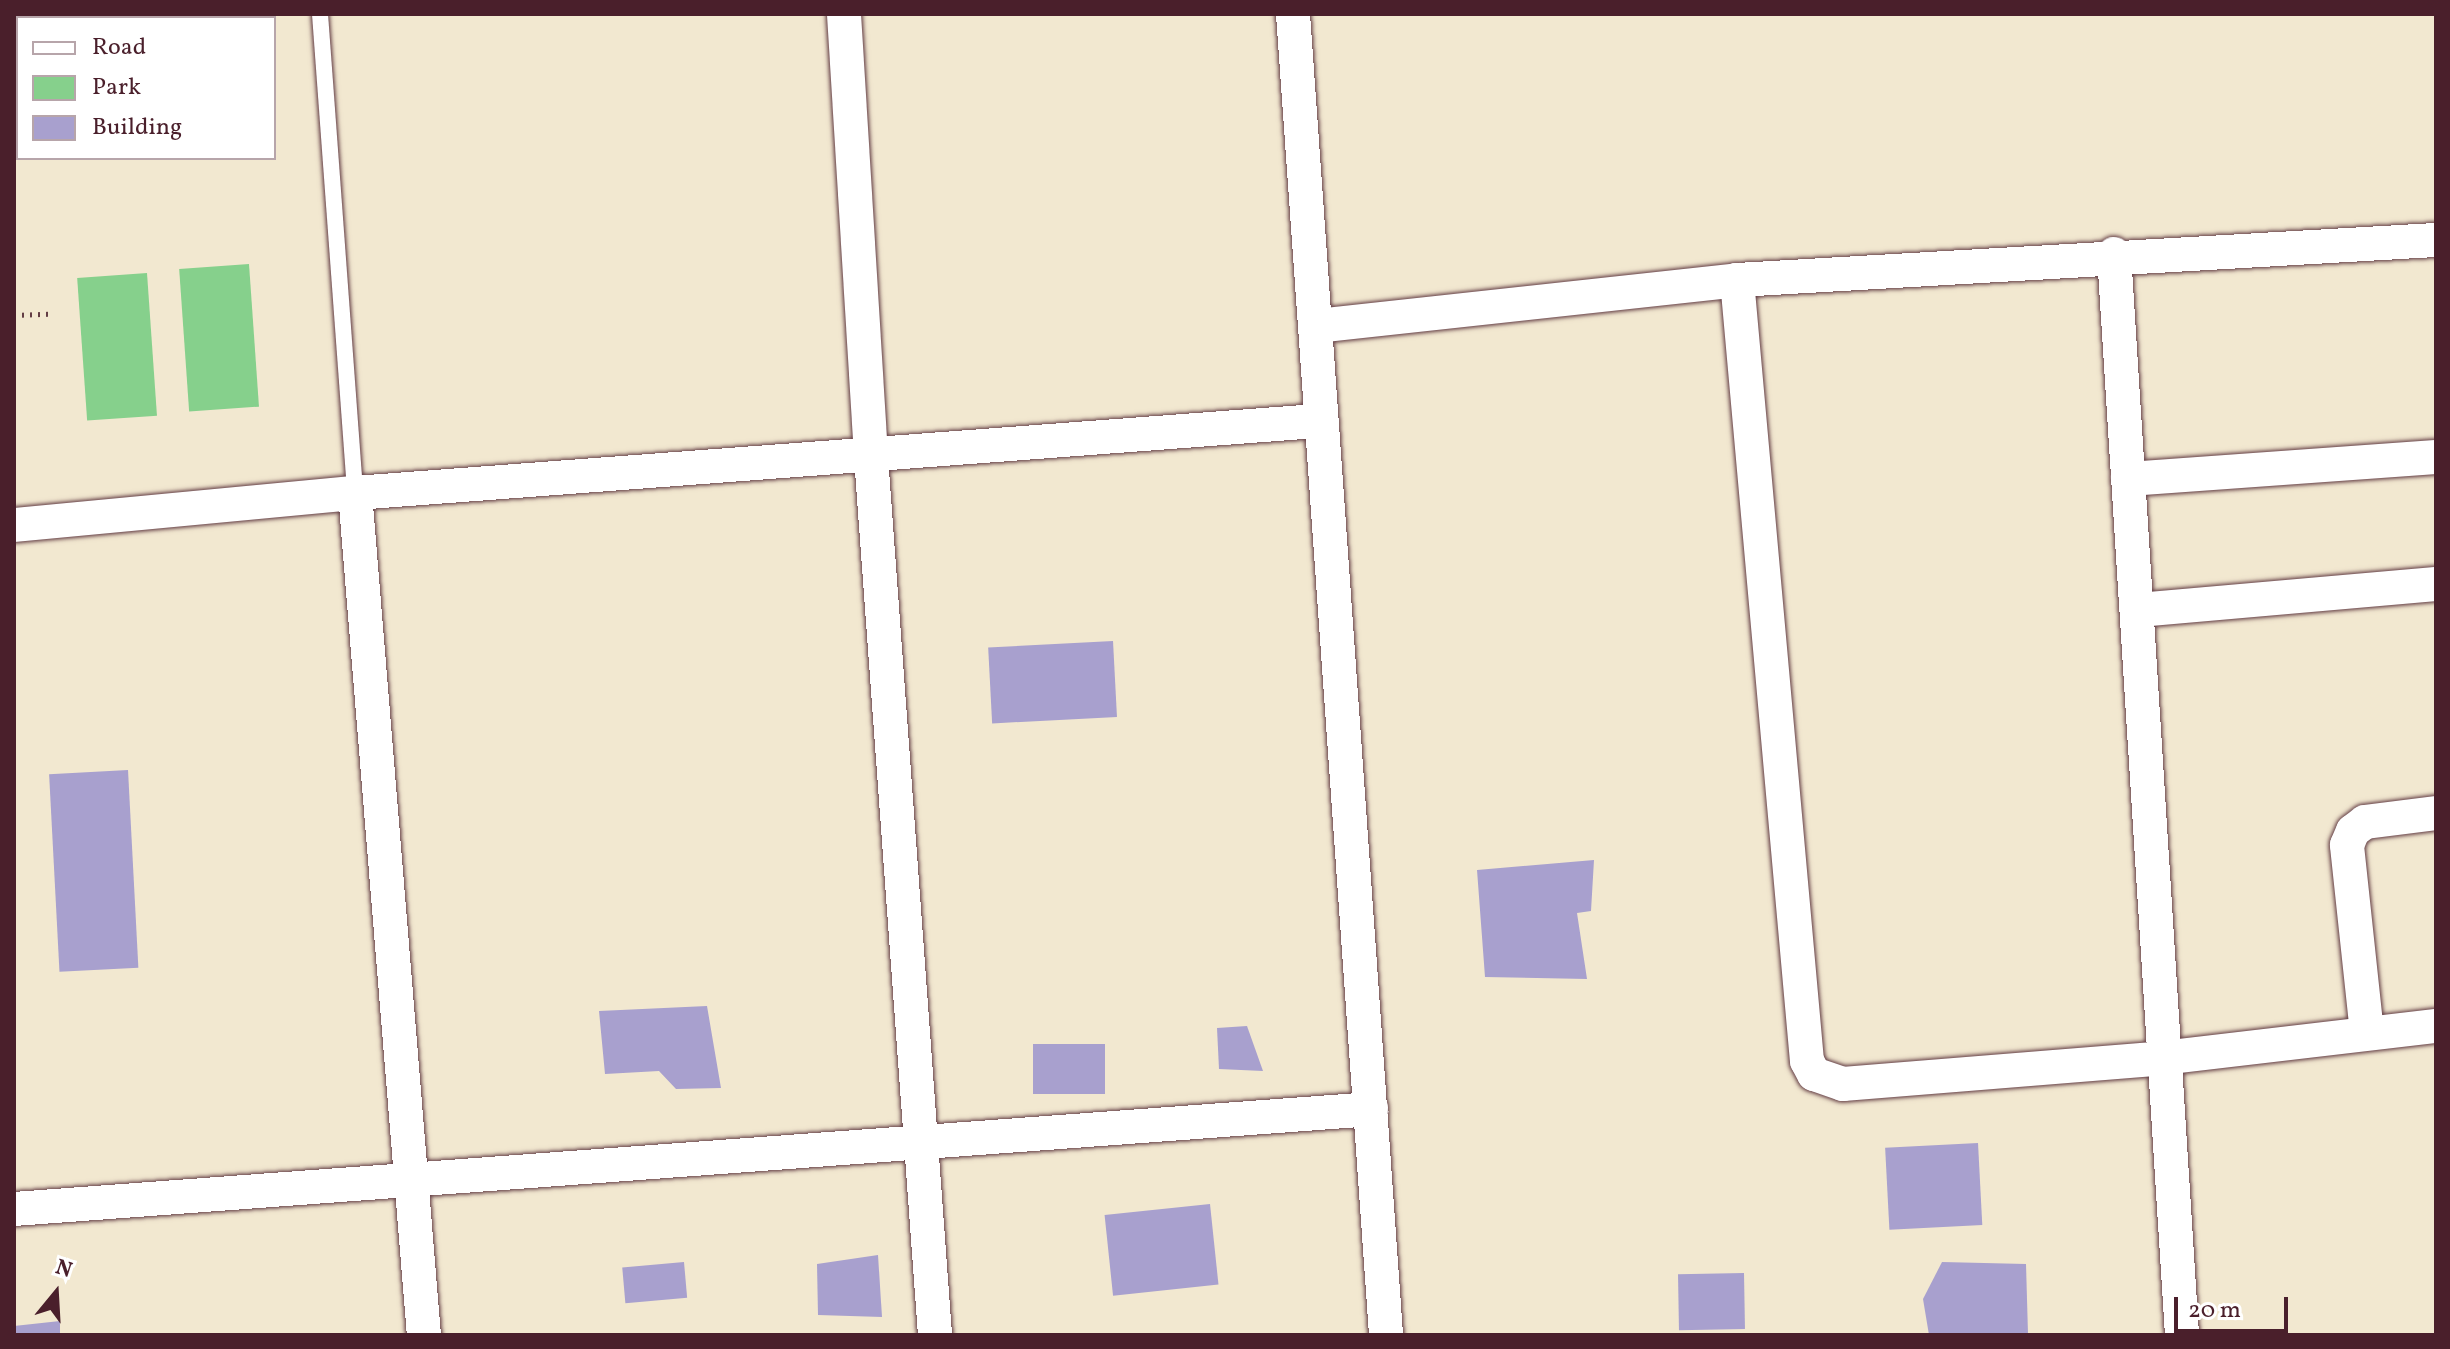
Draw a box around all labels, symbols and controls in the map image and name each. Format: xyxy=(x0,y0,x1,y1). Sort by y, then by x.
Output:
legend xyxy=(16,16,276,160)
text: Road xyxy=(92,31,146,65)
text: Park xyxy=(92,71,141,105)
text: Building xyxy=(92,111,182,145)
text: N xyxy=(51,1252,76,1287)
north arrow xyxy=(16,1253,96,1333)
scale bar xyxy=(2178,1281,2292,1331)
text: 20 m xyxy=(2188,1294,2241,1328)

